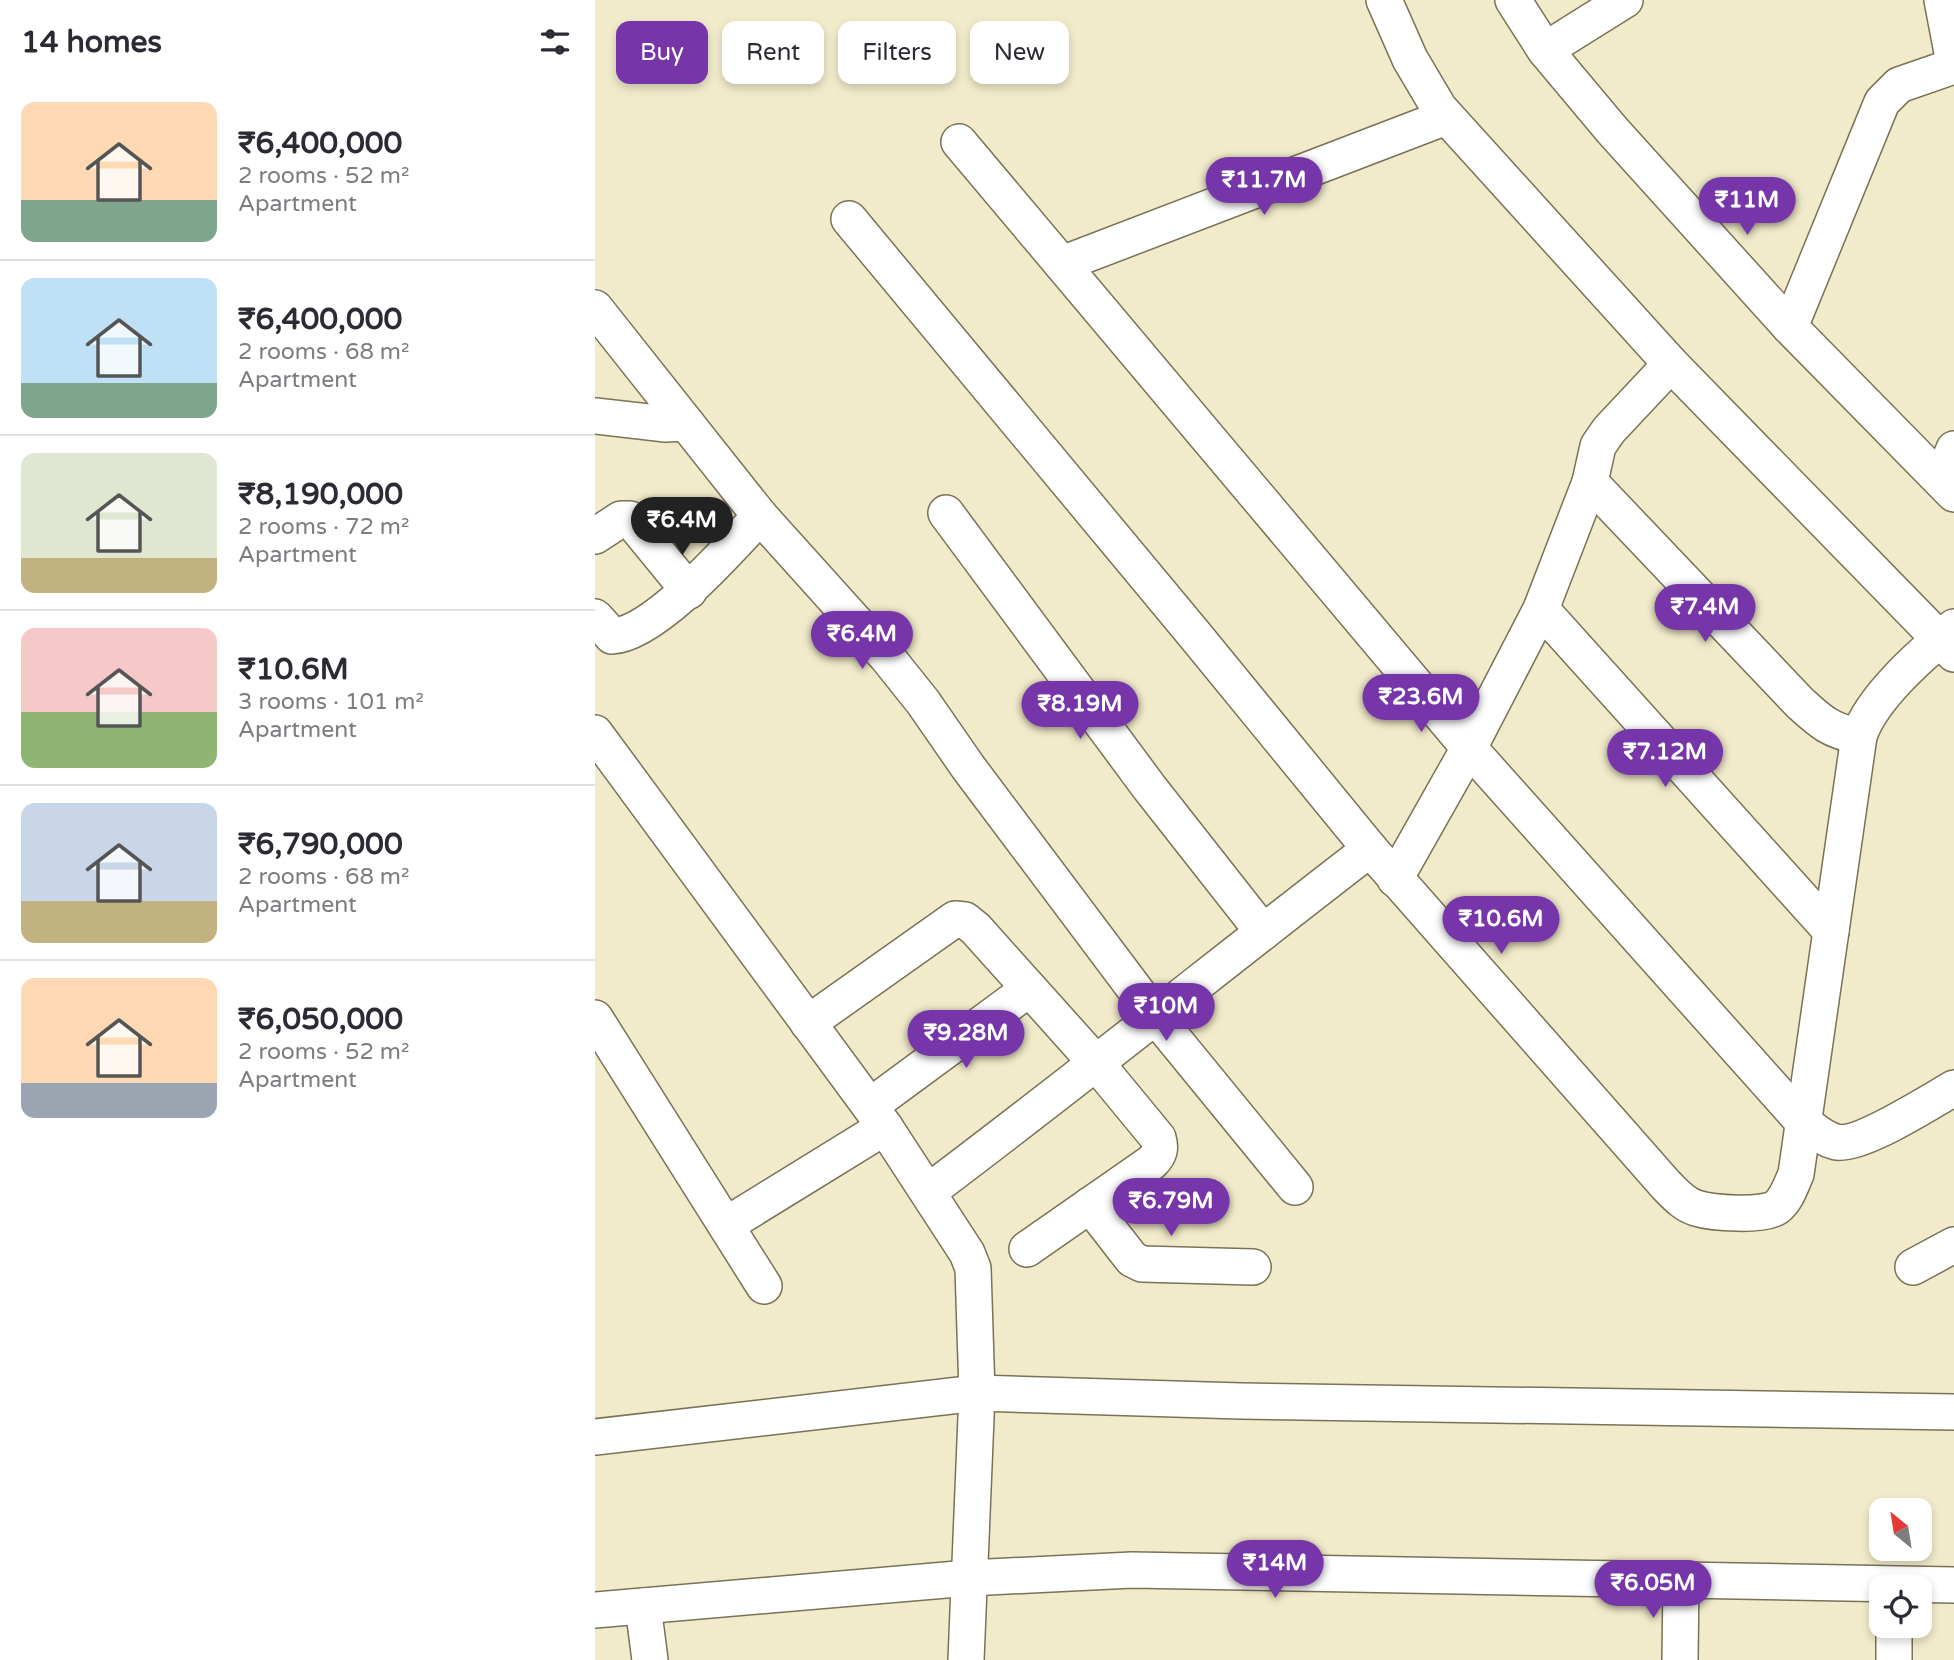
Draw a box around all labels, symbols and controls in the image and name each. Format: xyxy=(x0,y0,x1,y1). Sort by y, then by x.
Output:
chip: Buy xyxy=(616,21,708,84)
chip: Rent xyxy=(722,21,824,84)
chip: Filters xyxy=(838,21,956,84)
chip: New xyxy=(970,21,1069,84)
icon: filters xyxy=(536,23,574,61)
text: 14 homes xyxy=(21,24,162,61)
text: ₹6,400,000 xyxy=(238,125,402,162)
icon: home xyxy=(77,130,161,214)
pin: ₹11.7M xyxy=(1207,158,1321,217)
text: 2 rooms · 52 m² xyxy=(238,162,409,190)
text: ₹11.7M xyxy=(1222,166,1306,194)
pin: ₹11M xyxy=(1706,177,1788,237)
text: ₹11M xyxy=(1715,186,1779,214)
text: Apartment xyxy=(238,190,357,218)
text: ₹6,400,000 xyxy=(238,301,402,338)
icon: home xyxy=(77,306,161,390)
text: 2 rooms · 68 m² xyxy=(238,338,409,366)
text: Apartment xyxy=(238,366,357,394)
text: ₹8,190,000 xyxy=(238,476,403,513)
icon: home xyxy=(77,481,161,565)
pin: ₹6.4M xyxy=(633,498,731,557)
text: ₹6.4M xyxy=(647,506,717,534)
text: 2 rooms · 72 m² xyxy=(238,513,409,541)
text: Apartment xyxy=(238,541,357,569)
pin: ₹7.4M xyxy=(1656,584,1754,644)
text: ₹7.4M xyxy=(1671,593,1739,621)
pin: ₹6.4M xyxy=(813,612,911,671)
text: ₹6.4M xyxy=(827,620,897,648)
text: ₹10.6M xyxy=(238,651,349,688)
icon: home xyxy=(77,656,161,740)
pin: ₹23.6M xyxy=(1364,674,1478,734)
pin: ₹8.19M xyxy=(1023,682,1137,741)
text: ₹23.6M xyxy=(1379,683,1464,711)
text: 3 rooms · 101 m² xyxy=(238,688,424,716)
text: ₹8.19M xyxy=(1038,690,1123,718)
text: Apartment xyxy=(238,716,357,744)
pin: ₹7.12M xyxy=(1608,730,1722,789)
text: ₹7.12M xyxy=(1623,738,1707,766)
text: ₹6,790,000 xyxy=(238,826,403,863)
icon: home xyxy=(77,831,161,915)
text: 2 rooms · 68 m² xyxy=(238,863,409,891)
text: Apartment xyxy=(238,891,357,919)
pin: ₹10.6M xyxy=(1444,897,1558,956)
text: ₹10.6M xyxy=(1459,905,1544,933)
pin: ₹10M xyxy=(1125,984,1207,1043)
text: ₹10M xyxy=(1134,992,1198,1020)
text: ₹6,050,000 xyxy=(238,1001,403,1038)
icon: home xyxy=(77,1006,161,1090)
pin: ₹9.28M xyxy=(909,1010,1023,1070)
text: ₹9.28M xyxy=(924,1019,1009,1047)
text: 2 rooms · 52 m² xyxy=(238,1038,409,1066)
text: Apartment xyxy=(238,1066,357,1094)
pin: ₹6.79M xyxy=(1114,1178,1228,1238)
text: ₹6.79M xyxy=(1129,1187,1213,1215)
north arrow xyxy=(1869,1498,1932,1561)
map controls xyxy=(1869,1498,1932,1638)
pin: ₹14M xyxy=(1234,1540,1316,1600)
text: ₹14M xyxy=(1243,1549,1307,1577)
pin: ₹6.05M xyxy=(1596,1560,1710,1620)
text: ₹6.05M xyxy=(1611,1569,1696,1597)
button: locate xyxy=(1869,1575,1932,1638)

